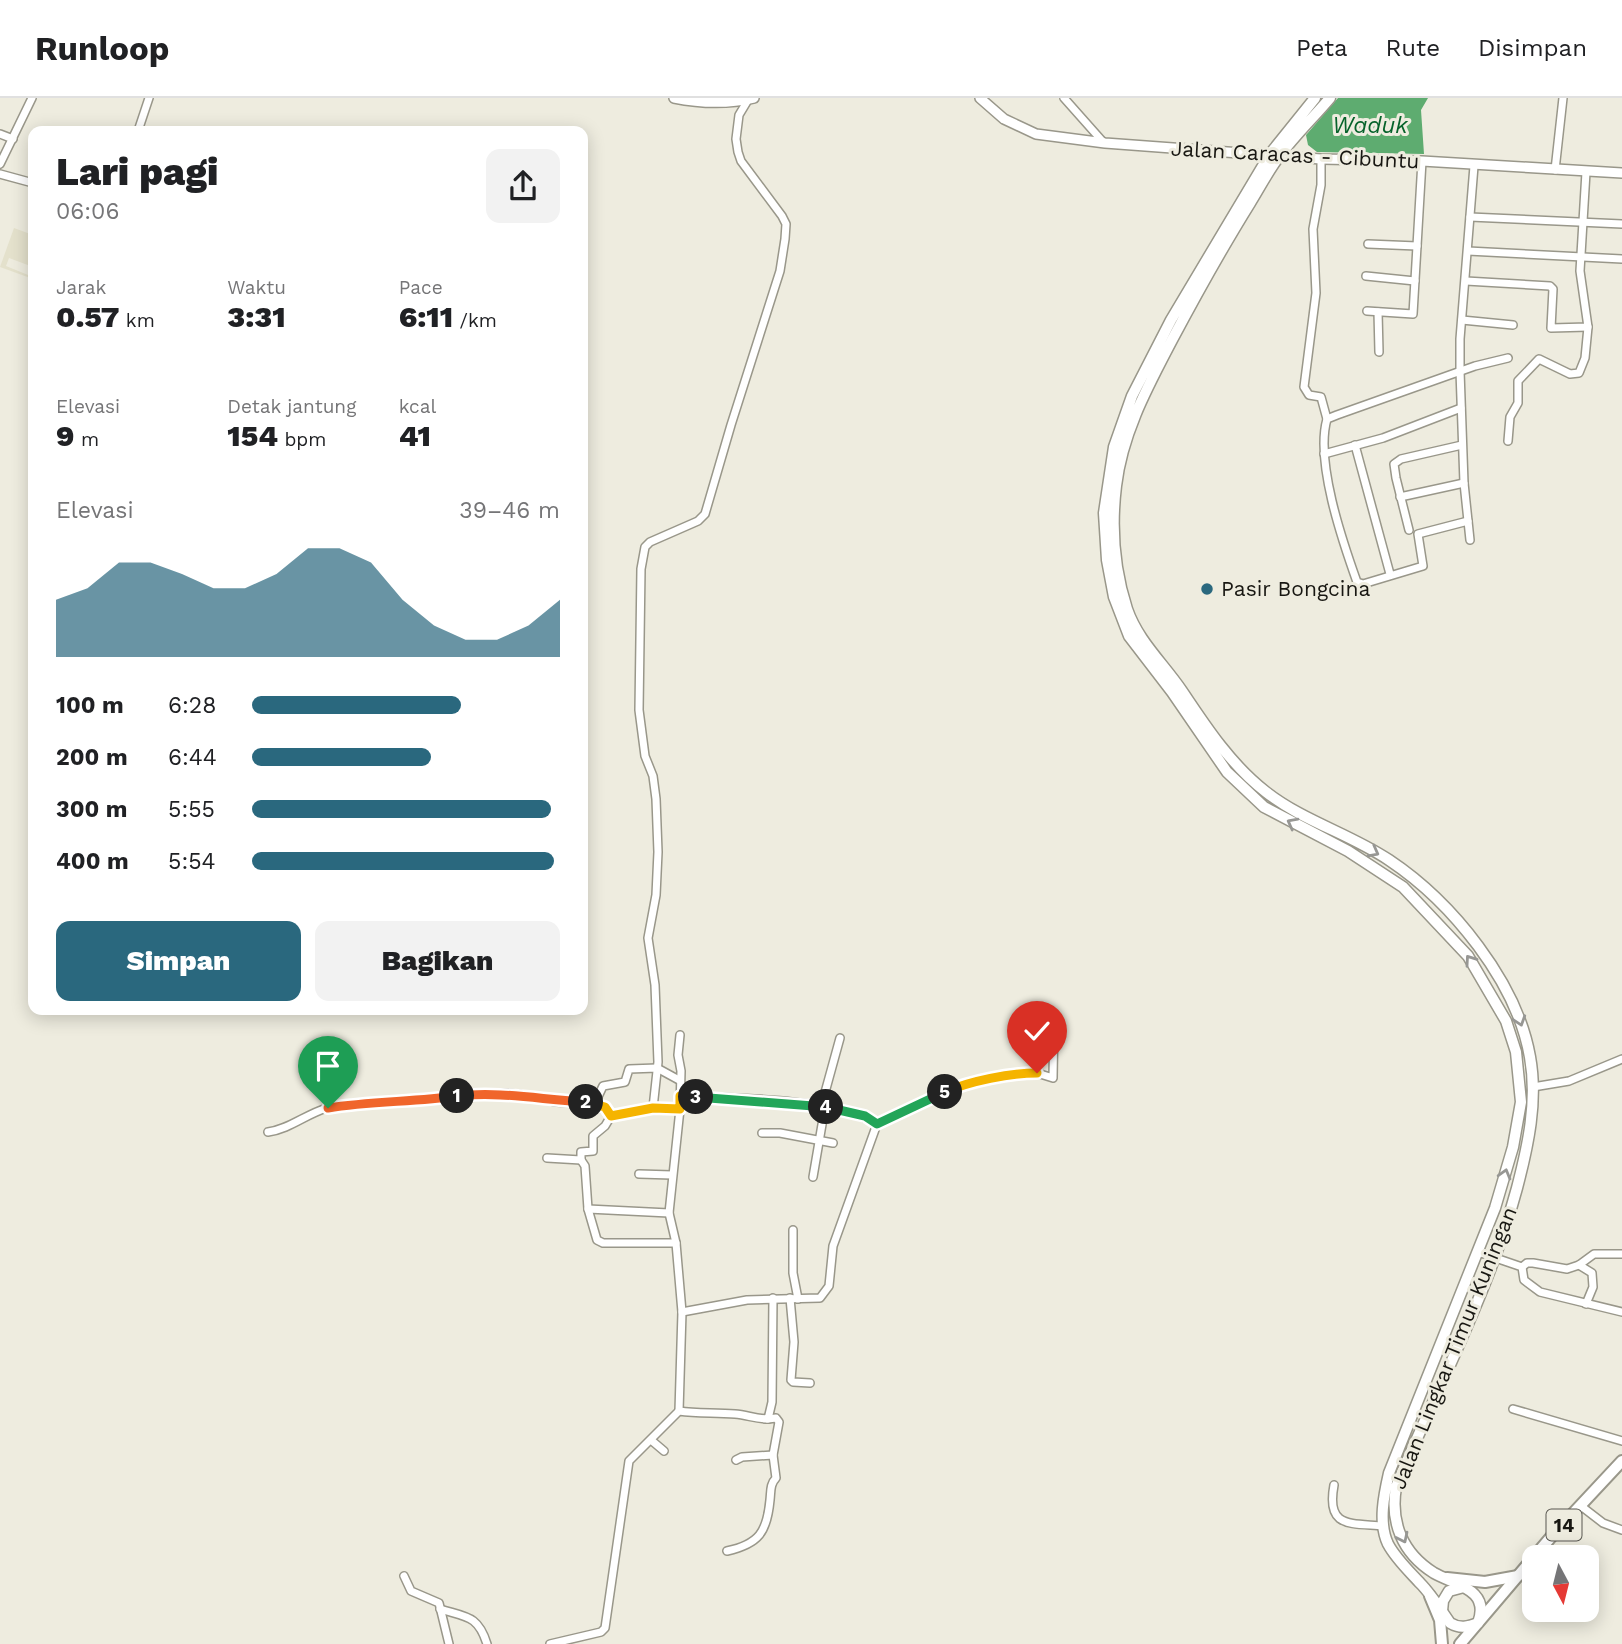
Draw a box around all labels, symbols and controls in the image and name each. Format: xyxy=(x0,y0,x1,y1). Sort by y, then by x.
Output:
text: Runloop xyxy=(35,29,170,68)
text: Peta xyxy=(1296,34,1348,62)
text: Rute xyxy=(1386,34,1440,62)
text: Disimpan xyxy=(1478,34,1587,62)
water label: Waduk xyxy=(1332,112,1409,139)
street label: Jalan Caracas - Cibuntu xyxy=(1170,136,1420,173)
button: share xyxy=(486,149,560,223)
text: Lari pagi xyxy=(56,150,218,194)
text: 06:06 xyxy=(56,198,119,225)
text: Jarak xyxy=(56,276,106,299)
text: Waktu xyxy=(227,276,286,299)
text: Pace xyxy=(399,276,443,299)
text: 0.57 xyxy=(56,299,119,334)
text: 3:31 xyxy=(227,299,286,334)
text: 6:11 xyxy=(399,299,453,334)
text: km xyxy=(119,309,155,332)
text: /km xyxy=(453,309,497,332)
text: Elevasi xyxy=(56,395,120,418)
text: Detak jantung xyxy=(227,395,356,418)
text: kcal xyxy=(399,395,436,418)
text: 9 xyxy=(56,418,74,453)
text: 154 xyxy=(227,418,278,453)
text: 41 xyxy=(399,418,431,453)
text: m xyxy=(74,428,99,451)
text: bpm xyxy=(278,428,326,451)
text: Elevasi xyxy=(56,497,134,524)
text: 39–46 m xyxy=(459,497,560,524)
place label: Pasir Bongcina xyxy=(1221,576,1370,601)
marker: Pasir Bongcina xyxy=(1199,581,1215,597)
text: 100 m xyxy=(56,692,124,719)
text: 6:28 xyxy=(168,692,216,719)
text: 200 m xyxy=(56,744,128,771)
text: 6:44 xyxy=(168,744,217,771)
text: 300 m xyxy=(56,796,127,823)
text: 5:55 xyxy=(168,796,215,823)
one-way arrow xyxy=(1287,818,1299,831)
one-way arrow xyxy=(1367,844,1380,857)
text: 400 m xyxy=(56,848,129,875)
text: 5:54 xyxy=(168,848,216,875)
button: Simpan xyxy=(56,921,301,1001)
button: Bagikan xyxy=(315,921,560,1001)
one-way arrow xyxy=(1466,955,1478,968)
pin xyxy=(1007,1001,1067,1073)
icon: check xyxy=(1018,1012,1056,1050)
one-way arrow xyxy=(1512,1015,1526,1027)
pin xyxy=(298,1036,358,1108)
icon: arrive xyxy=(309,1047,347,1085)
pin: 5 xyxy=(928,1074,962,1110)
pin: 1 xyxy=(440,1079,475,1114)
pin: 3 xyxy=(678,1080,714,1114)
text: 5 xyxy=(939,1080,950,1103)
text: 1 xyxy=(452,1084,461,1107)
pin: 2 xyxy=(568,1084,604,1119)
text: 3 xyxy=(690,1085,701,1108)
text: 2 xyxy=(580,1090,591,1113)
pin: 4 xyxy=(808,1090,844,1124)
text: 4 xyxy=(819,1095,832,1118)
one-way arrow xyxy=(1496,1168,1511,1180)
street label: Jalan Lingkar Timur Kuningan xyxy=(1385,1203,1522,1493)
road number: 14 xyxy=(1546,1510,1582,1540)
one-way arrow xyxy=(1394,1531,1408,1543)
north arrow xyxy=(1522,1545,1600,1622)
map controls xyxy=(1522,1545,1599,1622)

